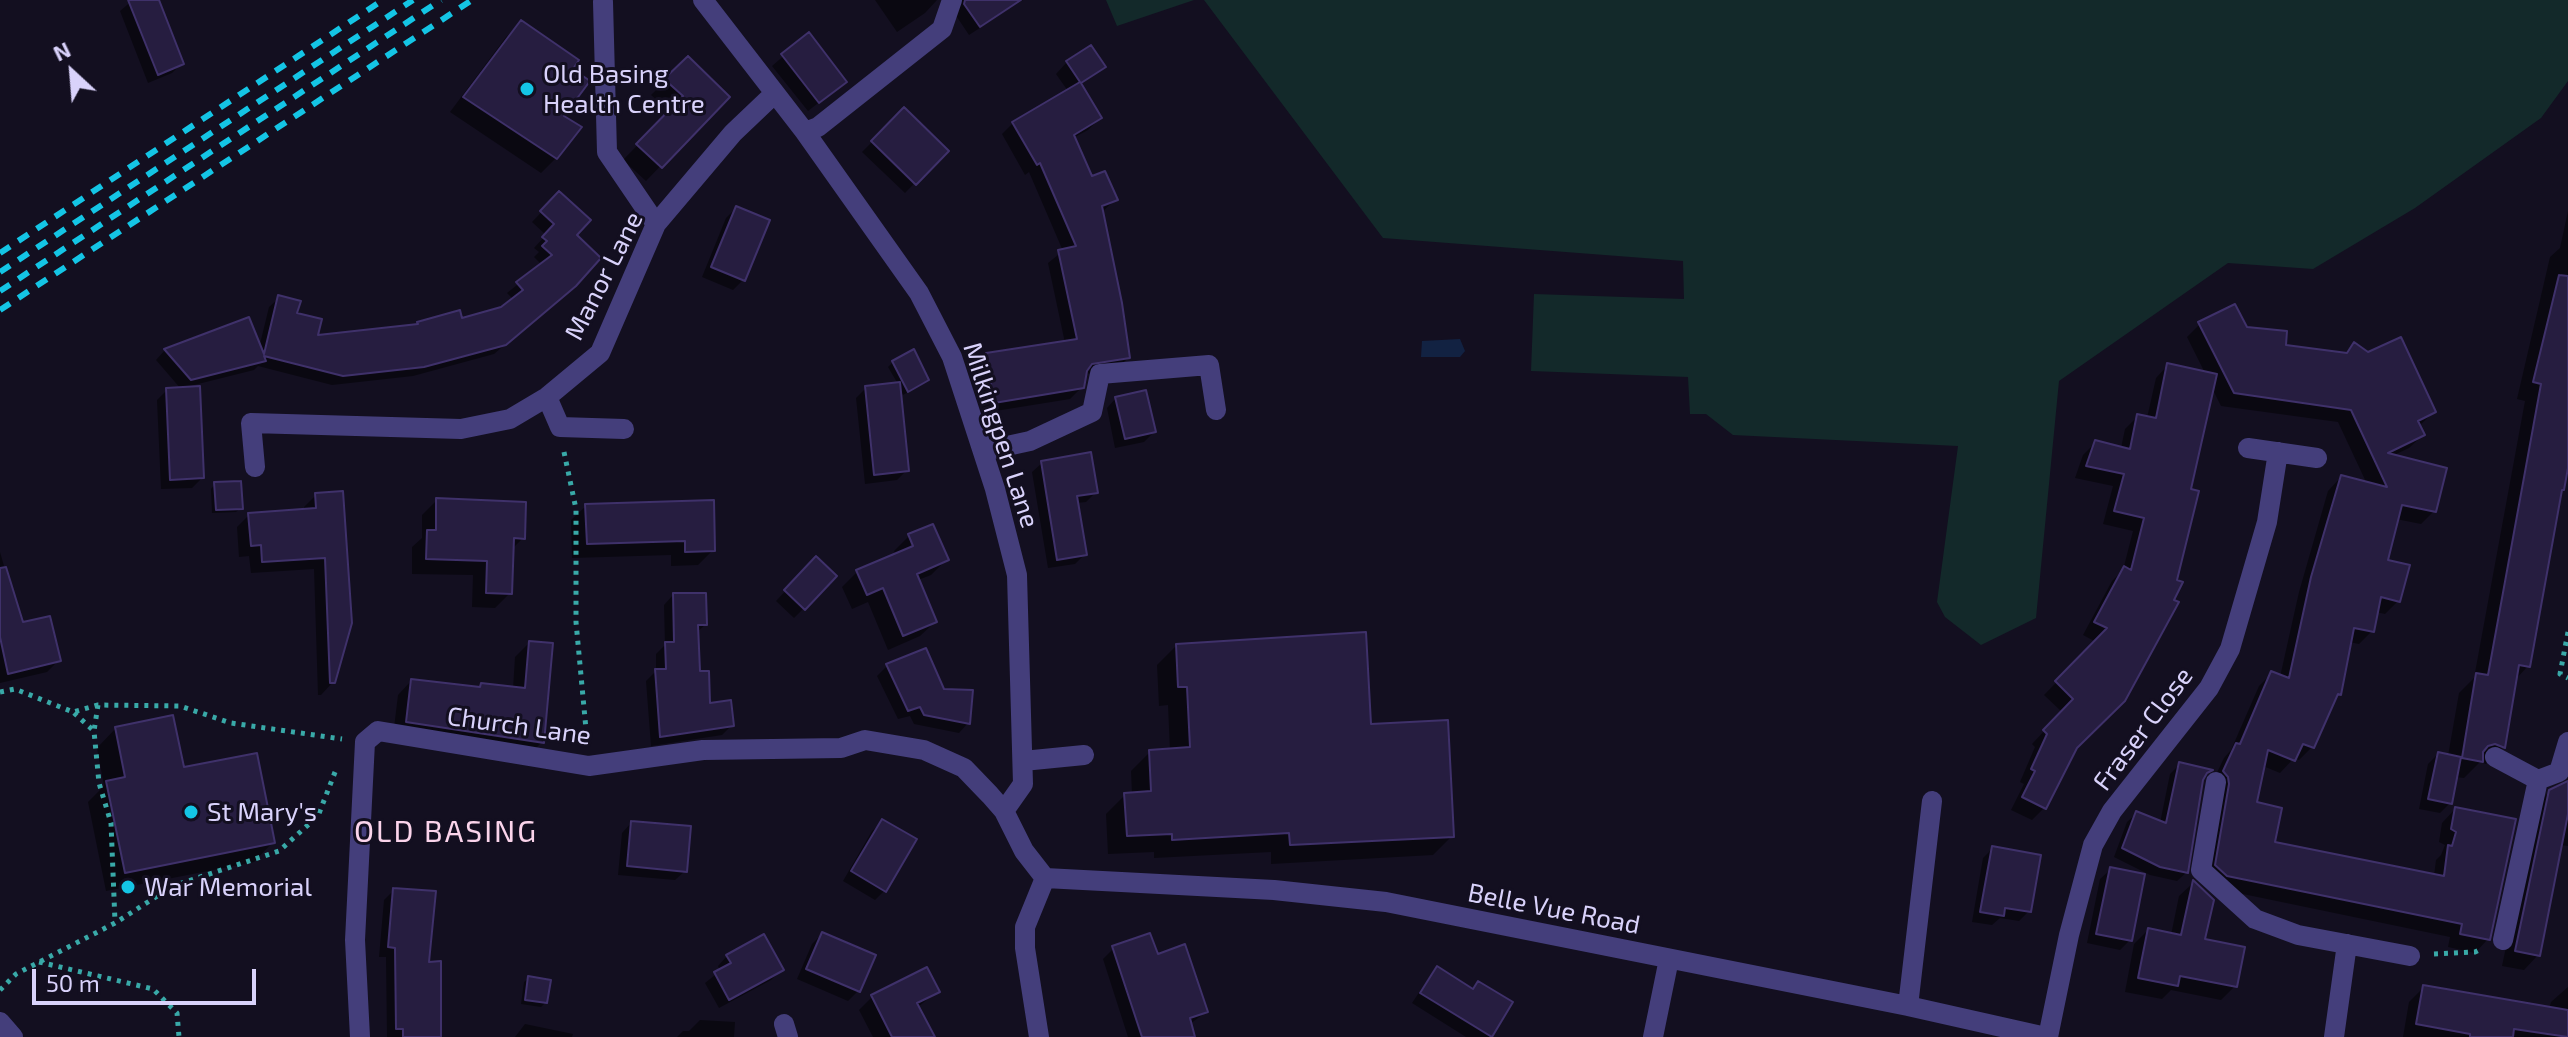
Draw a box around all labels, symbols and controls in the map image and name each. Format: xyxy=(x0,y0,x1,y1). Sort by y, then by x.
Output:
north arrow xyxy=(32,32,112,112)
text: N xyxy=(49,35,74,66)
place label: Old Basing Health Centre xyxy=(543,58,705,120)
marker: Old Basing Health Centre xyxy=(518,80,536,98)
street label: Manor Lane xyxy=(558,207,650,345)
street label: Milkingpen Lane xyxy=(956,338,1046,532)
street label: Fraser Close xyxy=(2087,661,2199,797)
street label: Church Lane xyxy=(445,700,593,752)
place label: St Mary's xyxy=(207,796,317,828)
marker: St Mary's xyxy=(182,803,200,821)
district label: OLD BASING xyxy=(354,814,538,850)
place label: War Memorial xyxy=(144,871,312,903)
street label: Belle Vue Road xyxy=(1465,877,1643,941)
marker: War Memorial xyxy=(119,878,137,896)
scale bar xyxy=(36,953,260,1003)
text: 50 m xyxy=(46,968,100,997)

